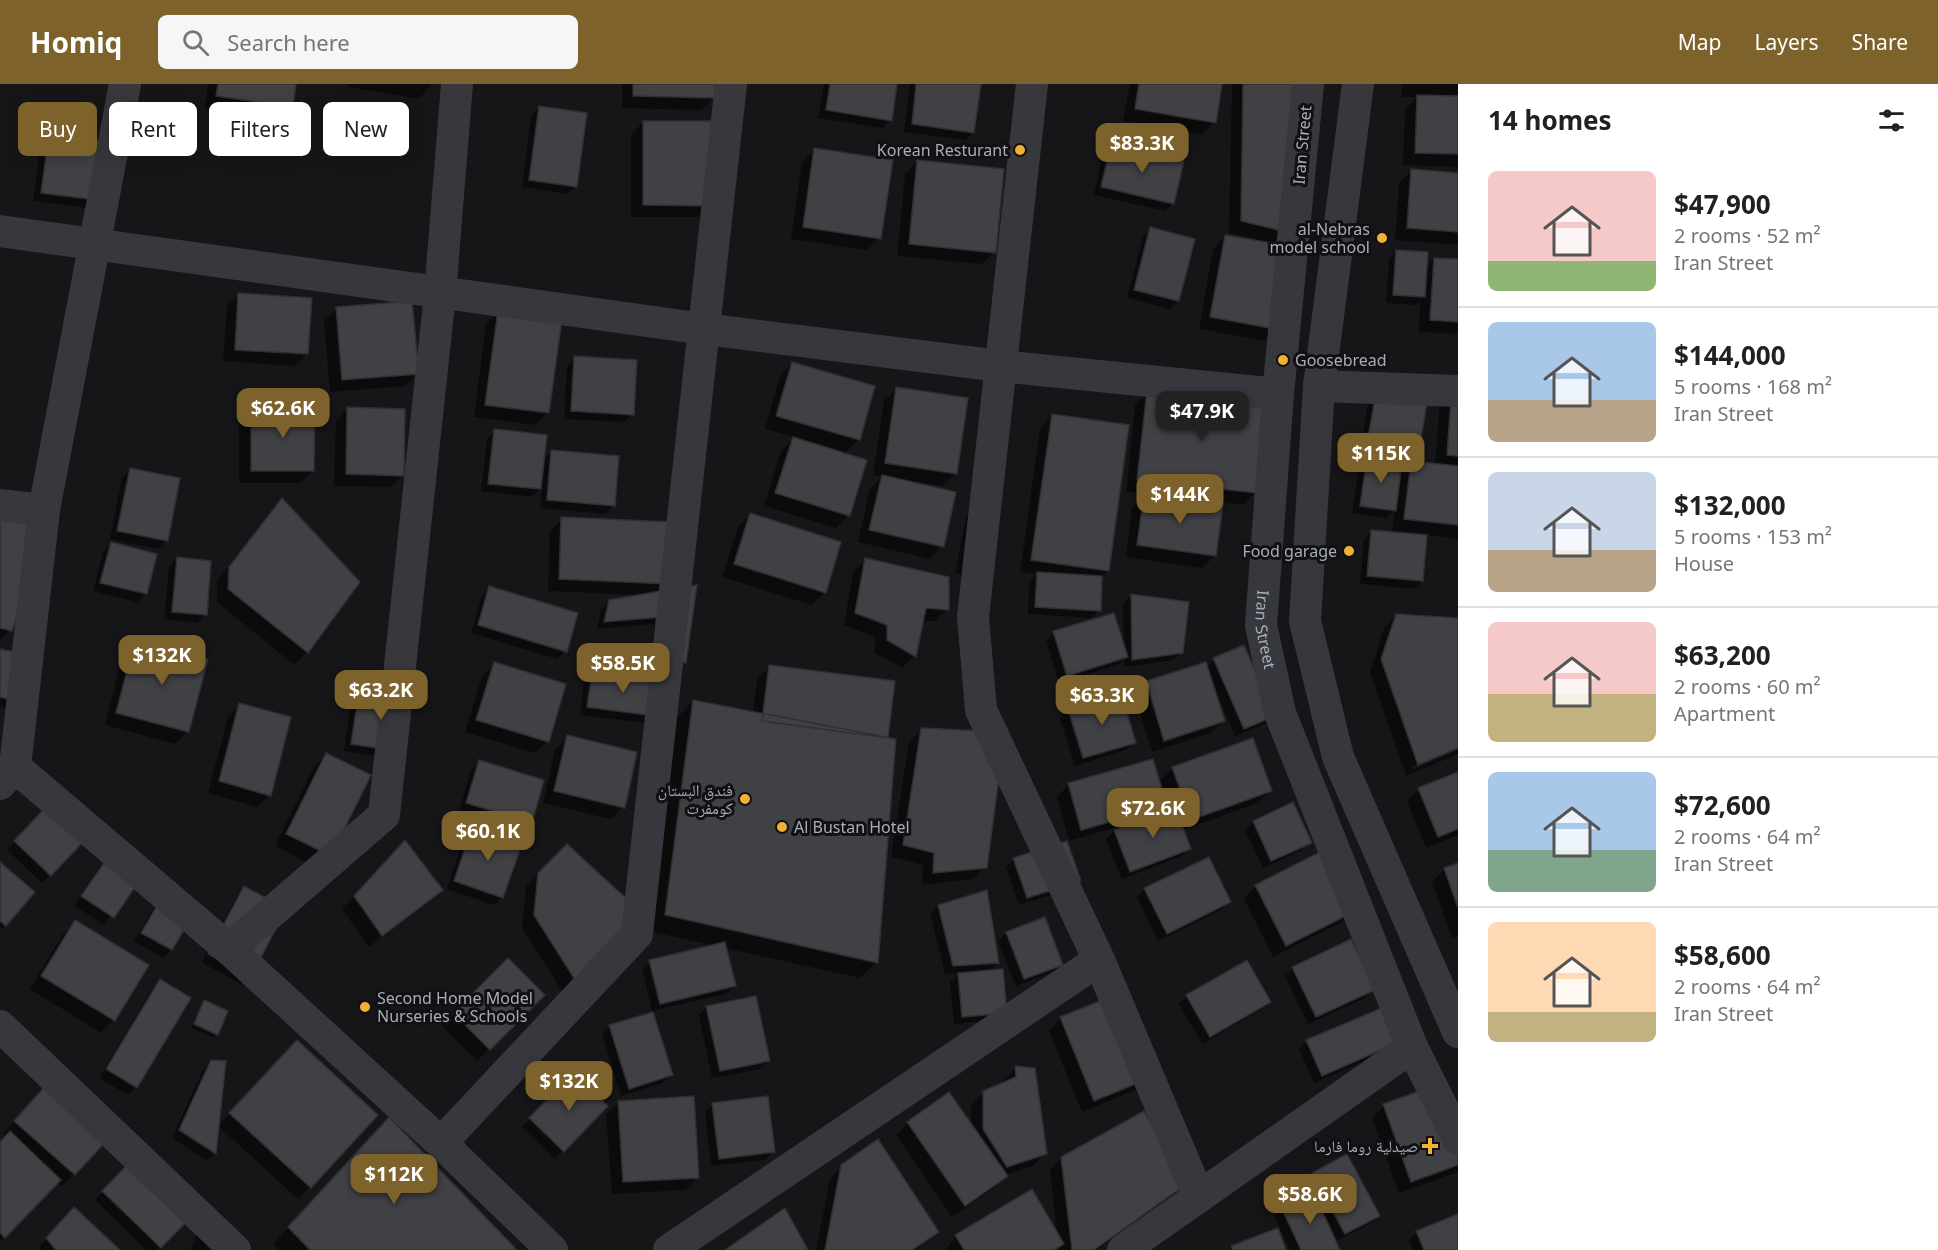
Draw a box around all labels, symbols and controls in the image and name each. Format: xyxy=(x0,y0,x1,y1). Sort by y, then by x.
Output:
search box xyxy=(158,15,578,69)
text: Homiq xyxy=(30,23,122,61)
icon: search xyxy=(179,26,212,59)
text: Search here xyxy=(227,27,350,57)
text: Map xyxy=(1678,28,1722,56)
text: Layers xyxy=(1755,28,1819,56)
text: Share xyxy=(1852,28,1908,56)
chip: Buy xyxy=(18,102,97,156)
chip: Rent xyxy=(109,102,197,156)
chip: Filters xyxy=(209,102,311,156)
chip: New xyxy=(323,102,409,156)
text: 14 homes xyxy=(1488,102,1612,138)
street label: Iran Street xyxy=(1288,104,1316,186)
icon: filters xyxy=(1875,104,1908,137)
pin: $83.3K xyxy=(1093,123,1191,174)
text: $83.3K xyxy=(1110,129,1174,156)
place label: Korean Resturant xyxy=(877,139,1008,161)
marker: Korean Resturant xyxy=(1013,143,1027,157)
text: $47,900 xyxy=(1674,186,1771,222)
icon: home xyxy=(1536,195,1608,267)
place label: al-Nebras model school xyxy=(1269,218,1370,258)
text: 2 rooms · 52 m² xyxy=(1674,222,1821,249)
marker: al-Nebras model school xyxy=(1375,231,1389,245)
text: Iran Street xyxy=(1674,249,1773,276)
text: $144,000 xyxy=(1674,337,1786,373)
icon: home xyxy=(1536,346,1608,418)
place label: Goosebread xyxy=(1295,349,1387,371)
marker: Goosebread xyxy=(1276,353,1290,367)
text: 5 rooms · 168 m² xyxy=(1674,373,1832,400)
pin: $62.6K xyxy=(234,388,332,439)
pin: $47.9K xyxy=(1153,391,1251,442)
text: $62.6K xyxy=(251,394,315,421)
text: $47.9K xyxy=(1170,397,1234,424)
text: Iran Street xyxy=(1674,400,1773,427)
pin: $115K xyxy=(1339,433,1423,484)
text: $115K xyxy=(1351,439,1411,466)
pin: $144K xyxy=(1138,474,1222,525)
text: $144K xyxy=(1150,480,1210,507)
text: $132,000 xyxy=(1674,487,1786,523)
icon: home xyxy=(1536,496,1608,568)
text: 5 rooms · 153 m² xyxy=(1674,523,1832,550)
place label: Food garage xyxy=(1242,540,1337,562)
marker: Food garage xyxy=(1342,544,1356,558)
text: House xyxy=(1674,550,1734,577)
street label: Iran Street xyxy=(1250,589,1281,671)
pin: $132K xyxy=(120,635,204,686)
text: $63,200 xyxy=(1674,637,1771,673)
text: $132K xyxy=(132,641,192,668)
pin: $58.5K xyxy=(574,643,672,694)
icon: home xyxy=(1536,646,1608,718)
text: $58.5K xyxy=(591,649,655,676)
pin: $63.2K xyxy=(332,670,430,721)
text: 2 rooms · 60 m² xyxy=(1674,673,1821,700)
pin: $63.3K xyxy=(1053,675,1151,726)
text: $63.2K xyxy=(349,676,413,703)
text: $63.3K xyxy=(1070,681,1134,708)
text: Apartment xyxy=(1674,700,1775,727)
place label: فندق البستان كومفرت xyxy=(658,779,733,819)
text: $72,600 xyxy=(1674,787,1771,823)
pin: $72.6K xyxy=(1104,788,1202,839)
marker: فندق البستان كومفرت xyxy=(738,792,752,806)
text: $72.6K xyxy=(1121,794,1185,821)
icon: home xyxy=(1536,796,1608,868)
pin: $60.1K xyxy=(439,811,537,862)
place label: Al Bustan Hotel xyxy=(794,816,910,838)
text: $60.1K xyxy=(456,817,520,844)
marker: Al Bustan Hotel xyxy=(775,820,789,834)
text: 2 rooms · 64 m² xyxy=(1674,823,1821,850)
text: Iran Street xyxy=(1674,850,1773,877)
text: $58,600 xyxy=(1674,937,1771,973)
icon: home xyxy=(1536,946,1608,1018)
text: 2 rooms · 64 m² xyxy=(1674,973,1821,1000)
place label: Second Home Model Nurseries & Schools xyxy=(377,987,533,1027)
marker: Second Home Model Nurseries & Schools xyxy=(358,1000,372,1014)
text: Iran Street xyxy=(1674,1000,1773,1027)
pin: $132K xyxy=(527,1061,611,1112)
text: $132K xyxy=(539,1067,599,1094)
place label: صيدلية روما فارما xyxy=(1314,1135,1418,1157)
marker: صيدلية روما فارما xyxy=(1423,1139,1437,1153)
pin: $112K xyxy=(352,1154,436,1205)
text: $112K xyxy=(364,1160,424,1187)
pin: $58.6K xyxy=(1261,1174,1359,1225)
text: $58.6K xyxy=(1278,1180,1342,1207)

